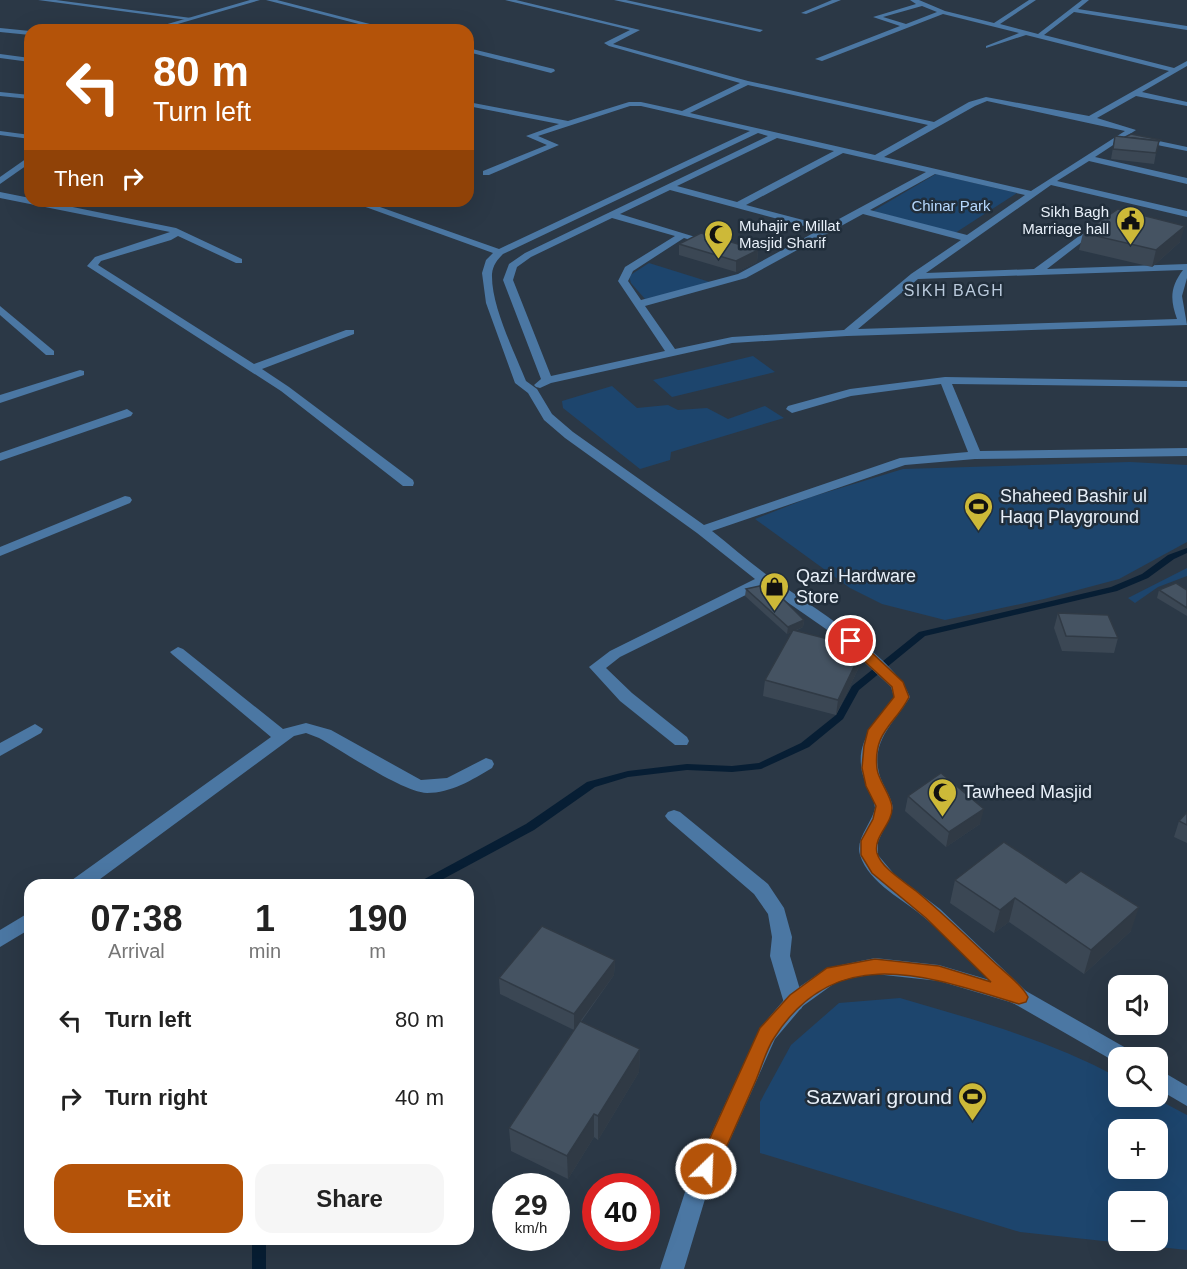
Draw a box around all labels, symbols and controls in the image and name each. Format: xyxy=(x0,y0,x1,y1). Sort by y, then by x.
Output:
icon: left xyxy=(54,48,132,126)
text: 80 m xyxy=(153,48,249,95)
text: Turn left xyxy=(153,97,251,127)
icon: right xyxy=(116,162,149,195)
text: Then xyxy=(54,166,104,191)
park label: Chinar Park xyxy=(911,197,991,214)
place label: Sikh Bagh Marriage hall xyxy=(1022,203,1109,237)
public building icon: Sikh Bagh Marriage hall xyxy=(1114,204,1146,246)
place label: Muhajir e Millat Masjid Sharif xyxy=(739,217,841,251)
mosque icon: Muhajir e Millat Masjid Sharif xyxy=(702,218,734,260)
district label: SIKH BAGH xyxy=(904,282,1004,299)
place label: Shaheed Bashir ul Haqq Playground xyxy=(1000,486,1147,527)
sports icon: Shaheed Bashir ul Haqq Playground xyxy=(963,490,995,532)
place label: Qazi Hardware Store xyxy=(796,566,916,607)
shop icon: Qazi Hardware Store xyxy=(759,570,791,612)
pin xyxy=(825,615,876,666)
icon: arrive xyxy=(834,624,867,657)
mosque icon: Tawheed Masjid xyxy=(926,776,958,818)
place label: Tawheed Masjid xyxy=(963,782,1092,802)
text: 07:38 xyxy=(90,898,182,939)
text: 1 xyxy=(255,898,275,939)
text: 190 xyxy=(347,898,408,939)
text: Arrival xyxy=(108,940,165,962)
text: min xyxy=(249,940,281,962)
text: m xyxy=(369,940,386,962)
map controls xyxy=(1108,975,1168,1251)
button: sound xyxy=(1108,975,1168,1035)
icon: left xyxy=(54,1004,87,1037)
text: Turn left xyxy=(105,1007,191,1032)
text: 80 m xyxy=(395,1007,444,1032)
button: search xyxy=(1108,1047,1168,1107)
sports icon: Sazwari ground xyxy=(957,1080,989,1122)
icon: right xyxy=(54,1082,87,1115)
text: Turn right xyxy=(105,1085,207,1110)
text: 40 m xyxy=(395,1085,444,1110)
place label: Sazwari ground xyxy=(806,1085,952,1108)
button: + xyxy=(1108,1119,1168,1179)
position arrow xyxy=(674,1137,738,1201)
button: Exit xyxy=(54,1164,243,1233)
button: Share xyxy=(255,1164,444,1233)
speed limit sign: 40 xyxy=(582,1173,660,1251)
text: 29 xyxy=(514,1188,548,1221)
button: − xyxy=(1108,1191,1168,1251)
text: km/h xyxy=(515,1219,547,1236)

